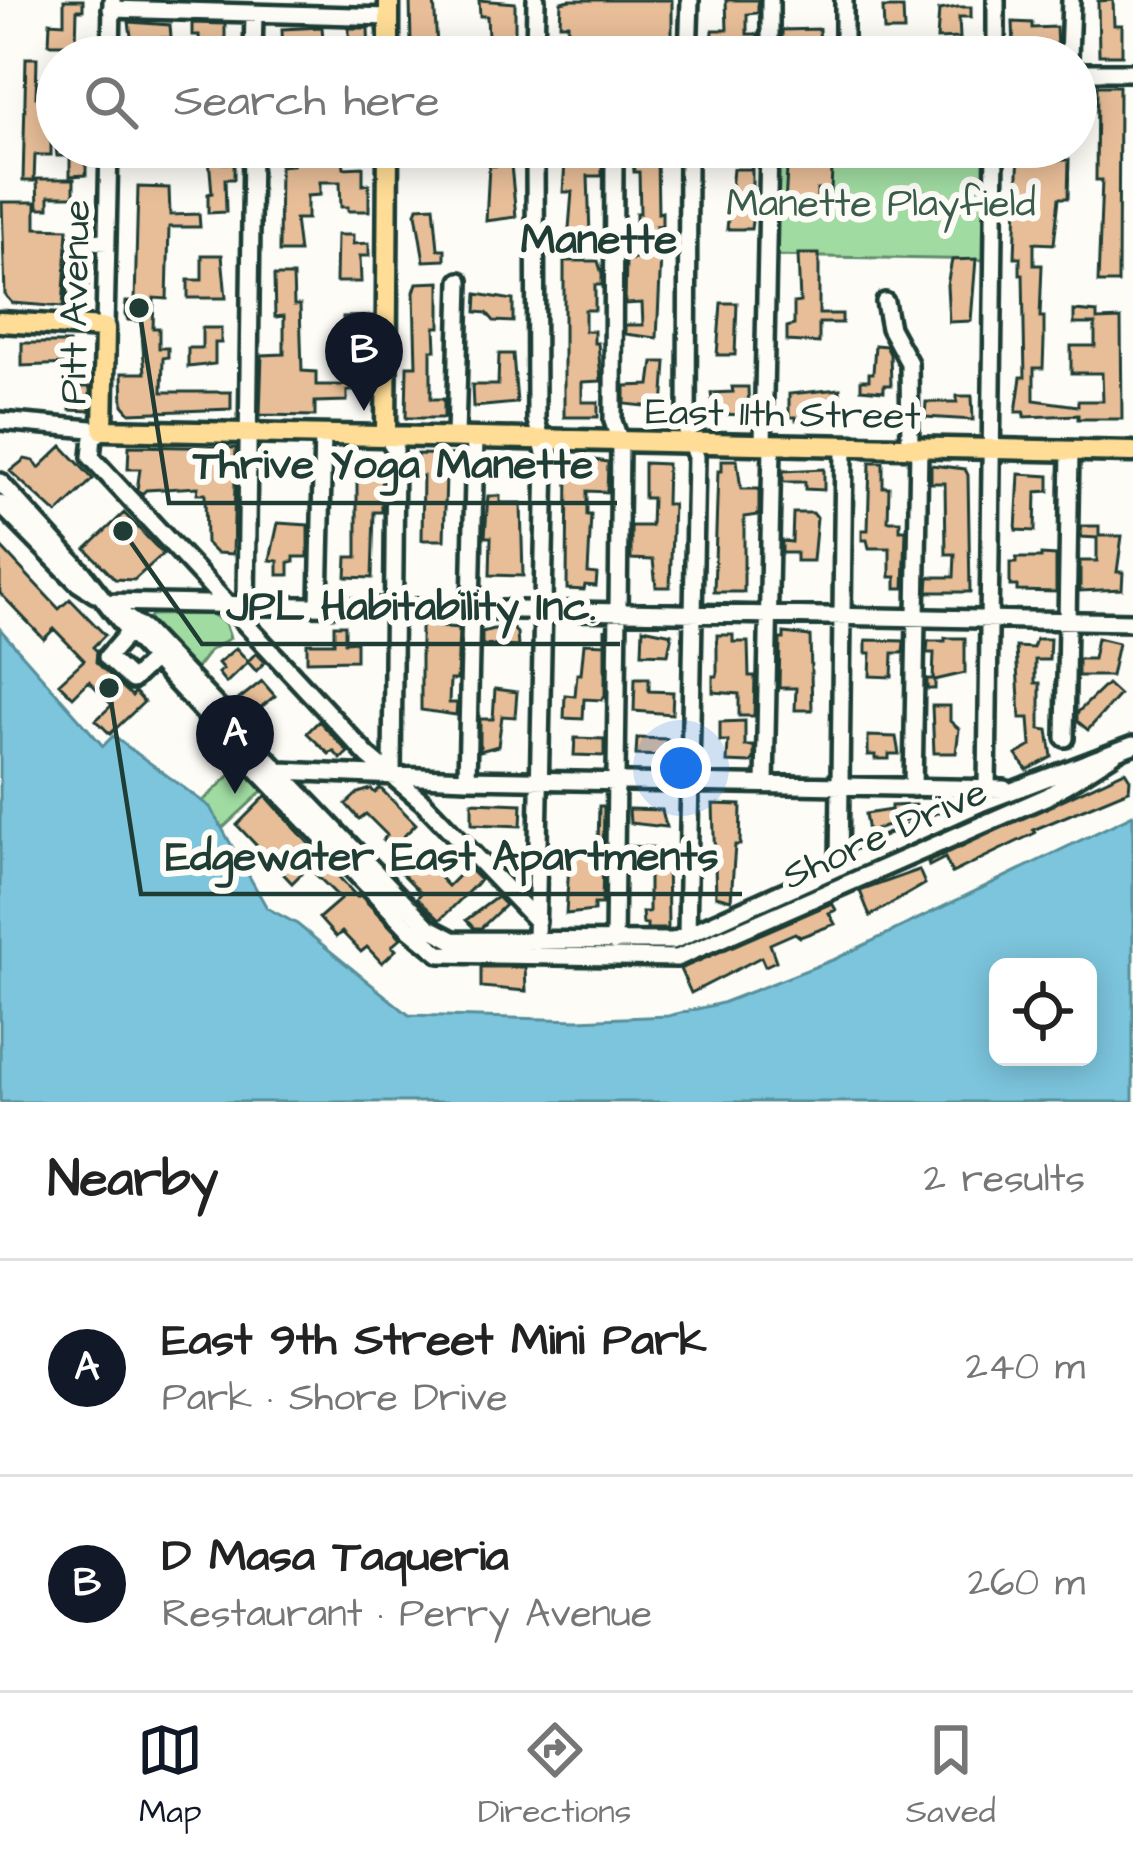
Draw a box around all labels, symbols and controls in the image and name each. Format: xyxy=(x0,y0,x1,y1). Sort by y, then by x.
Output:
search box xyxy=(36,36,1097,168)
icon: search xyxy=(78,69,144,135)
text: Search here xyxy=(174,71,440,133)
park label: Manette Playfield xyxy=(726,178,1036,233)
street label: Pitt Avenue xyxy=(47,199,105,405)
district label: Manette xyxy=(521,212,678,270)
pin: B xyxy=(325,312,403,411)
street label: East 11th Street xyxy=(645,386,921,444)
callout: Thrive Yoga Manette xyxy=(169,425,617,503)
text: Thrive Yoga Manette xyxy=(192,437,593,496)
callout: JPL Habitability Inc. xyxy=(202,566,620,644)
text: JPL Habitability Inc. xyxy=(225,579,596,639)
pin: A xyxy=(196,695,274,794)
your location xyxy=(651,738,711,798)
street label: Shore Drive xyxy=(774,766,996,904)
callout: Edgewater East Apartments xyxy=(141,816,742,894)
text: Edgewater East Apartments xyxy=(165,829,719,888)
map controls xyxy=(989,958,1097,1066)
button: locate xyxy=(989,958,1097,1066)
text: Nearby xyxy=(48,1145,218,1216)
text: 2 results xyxy=(924,1153,1085,1207)
text: East 9th Street Mini Park xyxy=(162,1310,707,1372)
text: A xyxy=(75,1341,99,1395)
text: 240 m xyxy=(966,1341,1085,1395)
text: Park · Shore Drive xyxy=(162,1372,507,1426)
text: D Masa Taqueria xyxy=(162,1526,509,1588)
text: B xyxy=(73,1557,101,1611)
text: 260 m xyxy=(968,1557,1085,1611)
text: Restaurant · Perry Avenue xyxy=(162,1588,652,1642)
tab: Map xyxy=(137,1717,203,1835)
tab: Directions xyxy=(478,1717,631,1835)
tab: Saved xyxy=(906,1717,996,1835)

